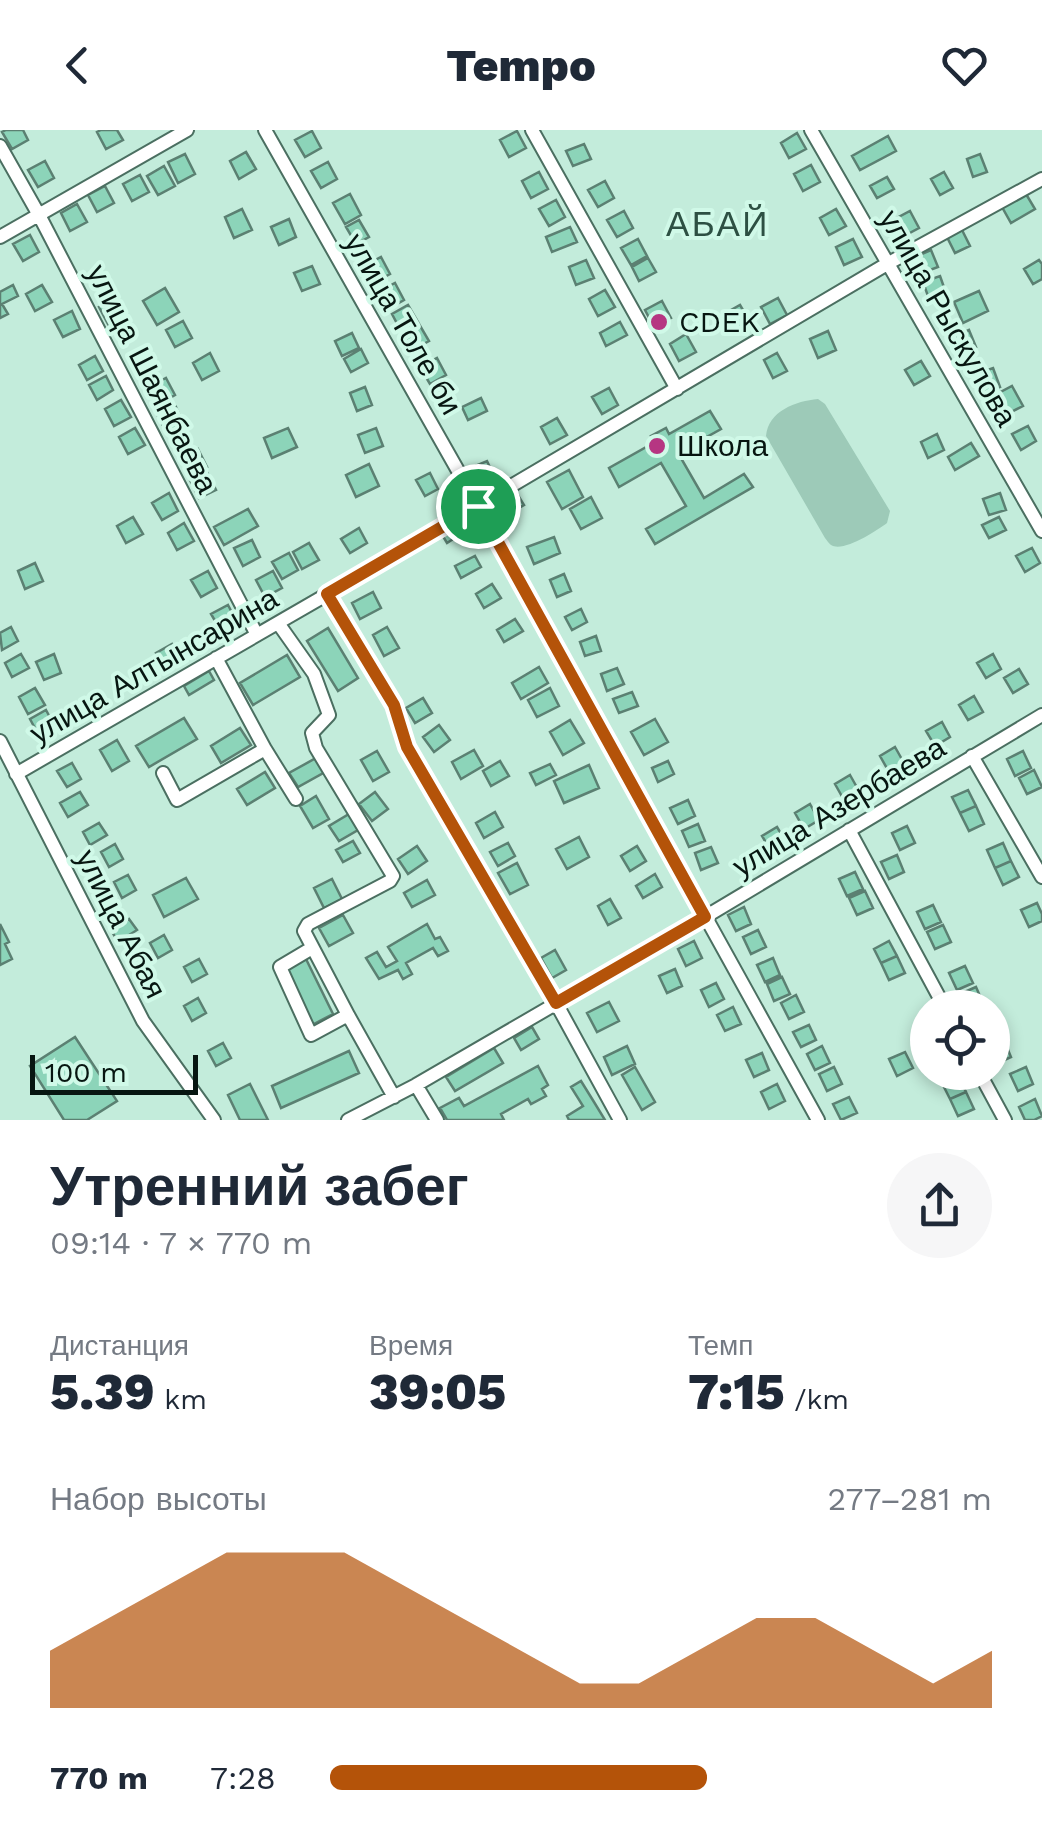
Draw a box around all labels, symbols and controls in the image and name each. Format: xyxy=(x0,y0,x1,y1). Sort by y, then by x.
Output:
icon: back xyxy=(50,38,105,93)
icon: heart xyxy=(937,38,992,93)
text: Tempo xyxy=(446,39,596,92)
district label: АБАЙ xyxy=(666,203,770,245)
street label: улица Рыскулова xyxy=(872,203,1025,432)
street label: улица Толе би xyxy=(338,227,469,420)
street label: улица Шаянбаева xyxy=(80,259,225,499)
place label: CDEK xyxy=(679,304,760,339)
marker: CDEK xyxy=(648,311,670,333)
place label: Школа xyxy=(677,428,768,463)
marker: Школа xyxy=(646,435,668,457)
pin xyxy=(436,464,521,549)
icon: arrive xyxy=(451,479,506,534)
street label: улица Алтынсарина xyxy=(24,580,284,751)
street label: улица Азербаева xyxy=(726,729,952,884)
street label: улица Абая xyxy=(69,844,174,1004)
map controls xyxy=(910,990,1010,1090)
button: locate xyxy=(910,990,1010,1090)
scale bar xyxy=(30,1050,198,1094)
text: 100 m xyxy=(45,1056,127,1089)
button: share xyxy=(887,1153,992,1258)
text: Утренний забег xyxy=(50,1154,469,1218)
text: 09:14 · 7 × 770 m xyxy=(50,1224,312,1262)
text: Дистанция xyxy=(50,1329,189,1362)
text: Время xyxy=(369,1329,453,1362)
text: Темп xyxy=(688,1329,754,1362)
text: 5.39 xyxy=(50,1362,155,1421)
text: 39:05 xyxy=(369,1362,506,1421)
text: 7:15 xyxy=(688,1362,785,1421)
text: km xyxy=(155,1383,207,1416)
text: /km xyxy=(785,1383,849,1416)
text: Набор высоты xyxy=(50,1480,267,1518)
text: 277–281 m xyxy=(828,1480,992,1518)
text: 770 m xyxy=(50,1759,148,1797)
text: 7:28 xyxy=(210,1759,276,1797)

